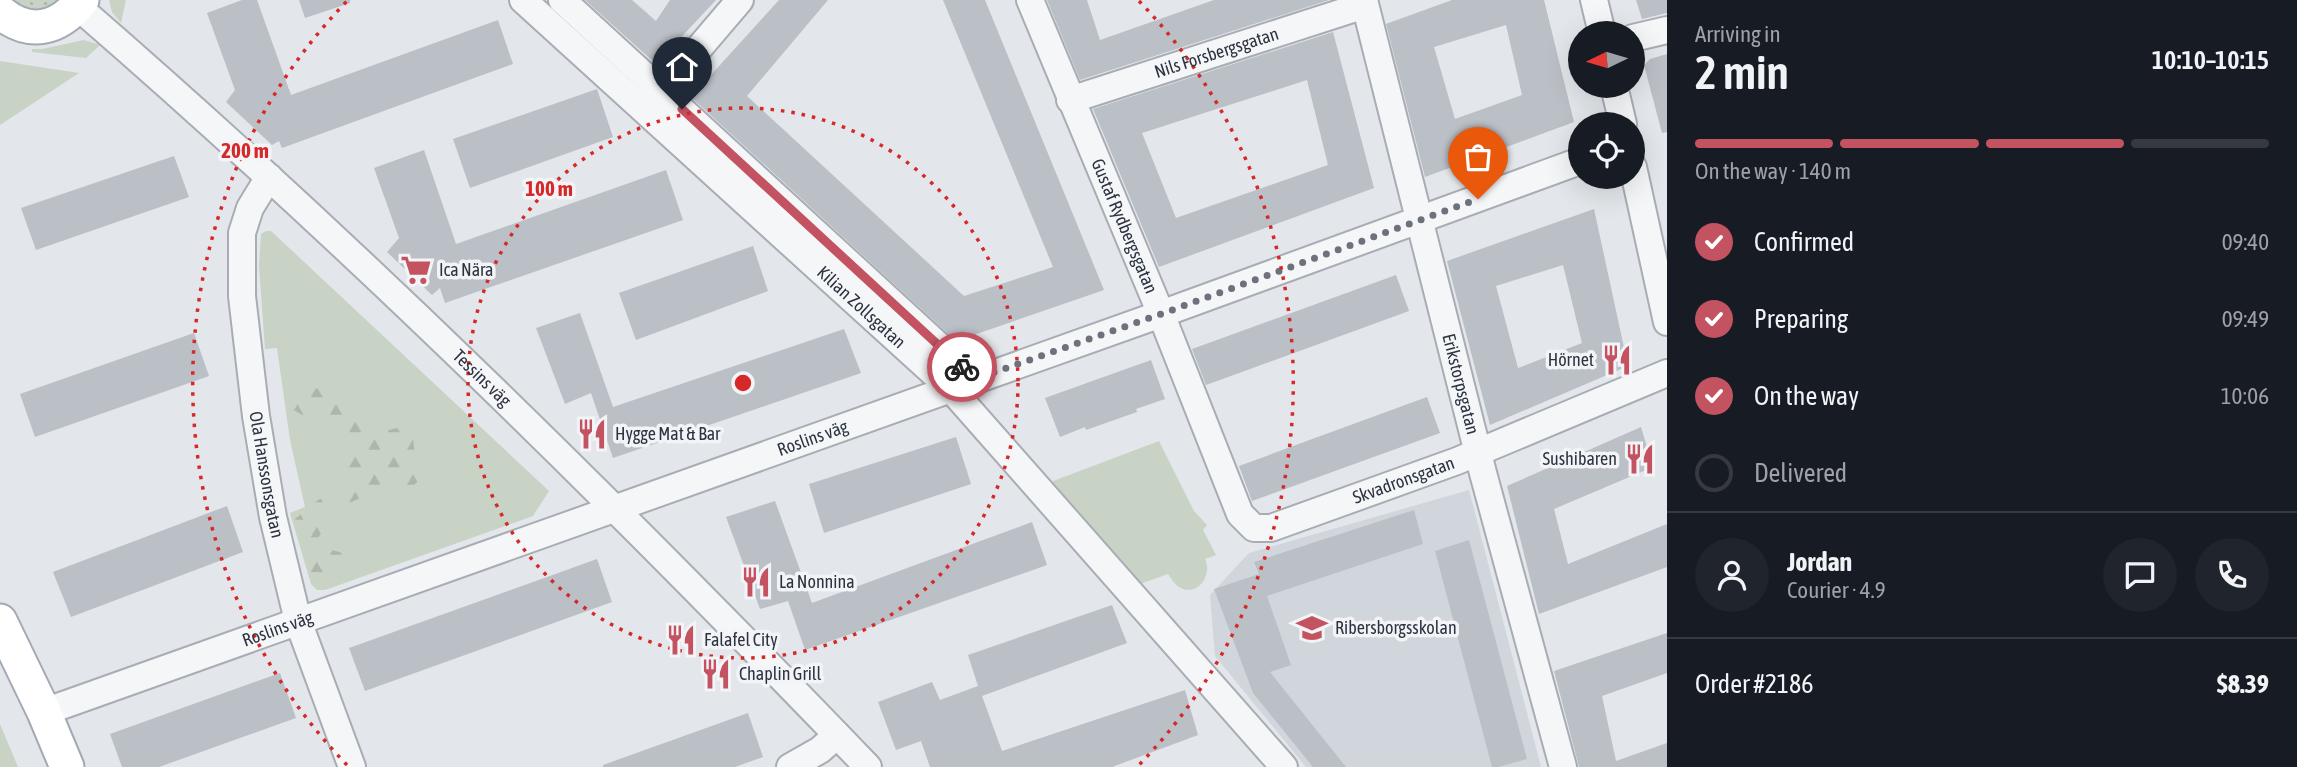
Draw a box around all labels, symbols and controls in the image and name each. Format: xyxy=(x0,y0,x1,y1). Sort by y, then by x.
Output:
north arrow xyxy=(1568,21,1645,98)
map controls xyxy=(1568,21,1645,189)
text: Arriving in xyxy=(1695,21,1781,47)
street label: Nils Forsbergsgatan xyxy=(1152,23,1281,82)
pin xyxy=(652,37,712,109)
text: 10:10–10:15 xyxy=(2152,45,2269,75)
text: 2 min xyxy=(1695,46,1789,99)
icon: home xyxy=(663,48,701,86)
button: locate xyxy=(1568,112,1645,189)
pin xyxy=(1448,127,1508,199)
text: 200 m xyxy=(221,138,269,162)
icon: bag xyxy=(1459,138,1497,176)
street label: Gustaf Rydbergsgatan xyxy=(1087,155,1162,296)
text: On the way · 140 m xyxy=(1695,158,1851,184)
text: 100 m xyxy=(525,176,573,200)
icon: check xyxy=(1695,223,1733,261)
text: Confirmed xyxy=(1754,227,1854,257)
text: 09:40 xyxy=(2222,229,2269,255)
supermarket icon: Ica Nära xyxy=(399,253,433,287)
place label: Ica Nära xyxy=(439,259,493,280)
street label: Kilian Zollsgatan xyxy=(813,262,910,352)
icon: check xyxy=(1695,300,1733,338)
text: Preparing xyxy=(1754,304,1848,334)
text: 09:49 xyxy=(2222,306,2269,332)
street label: Erikstorpsgatan xyxy=(1438,331,1484,436)
courier xyxy=(927,332,997,402)
restaurant icon: Hörnet xyxy=(1600,343,1634,377)
street label: Tessins väg xyxy=(449,345,516,411)
icon: bike xyxy=(943,348,981,386)
place label: Hörnet xyxy=(1548,349,1594,370)
centre of rings xyxy=(731,371,755,395)
icon: check xyxy=(1695,377,1733,415)
text: On the way xyxy=(1754,381,1859,411)
text: 10:06 xyxy=(2221,383,2269,409)
street label: Ola Hanssonsgatan xyxy=(245,410,289,540)
street label: Roslins väg xyxy=(774,415,851,460)
restaurant icon: Hygge Mat & Bar xyxy=(575,417,609,451)
place label: Hygge Mat & Bar xyxy=(615,423,721,444)
restaurant icon: Sushibaren xyxy=(1623,442,1657,476)
place label: Sushibaren xyxy=(1542,448,1617,469)
street label: Skvadronsgatan xyxy=(1350,452,1457,508)
text: Delivered xyxy=(1754,458,1847,488)
button: person xyxy=(1695,538,1769,612)
button: chat xyxy=(2103,538,2177,612)
button: phone xyxy=(2195,538,2269,612)
text: Jordan xyxy=(1787,547,1852,577)
restaurant icon: La Nonnina xyxy=(739,565,773,599)
place label: La Nonnina xyxy=(779,571,855,592)
text: Courier · 4.9 xyxy=(1787,577,1886,603)
street label: Roslins väg xyxy=(239,606,316,651)
school or university icon: Ribersborgsskolan xyxy=(1295,611,1329,645)
place label: Ribersborgsskolan xyxy=(1335,617,1457,638)
restaurant icon: Falafel City xyxy=(664,623,698,657)
place label: Falafel City xyxy=(704,629,778,650)
restaurant icon: Chaplin Grill xyxy=(699,657,733,691)
place label: Chaplin Grill xyxy=(739,663,822,684)
text: Order #2186 xyxy=(1695,669,1814,699)
text: $8.39 xyxy=(2217,669,2269,699)

